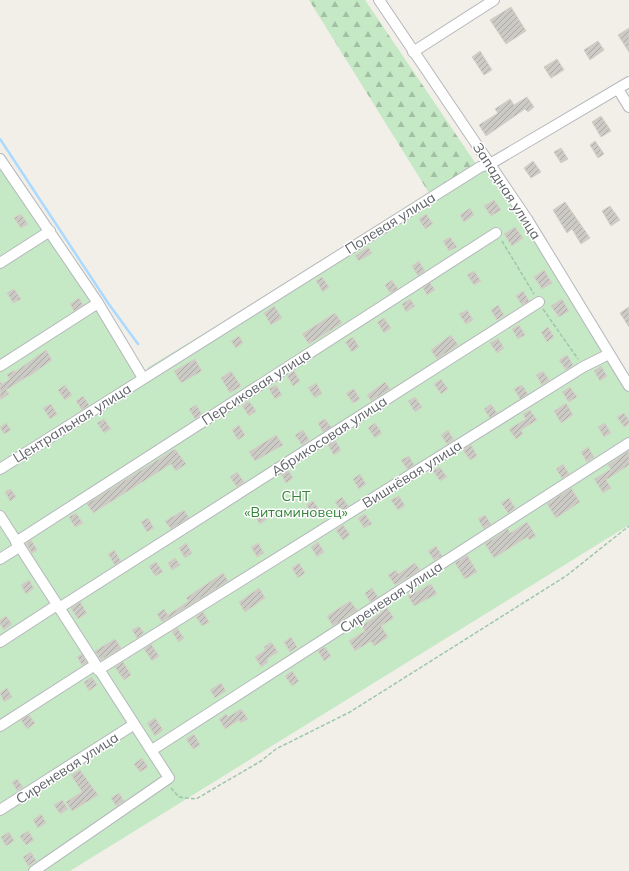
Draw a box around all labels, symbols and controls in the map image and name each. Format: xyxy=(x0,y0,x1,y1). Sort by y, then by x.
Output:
street label: Западная улица xyxy=(469,139,545,243)
street label: Полевая улица xyxy=(341,188,439,258)
street label: Персиковая улица xyxy=(198,345,314,429)
street label: Центральная улица xyxy=(10,379,134,467)
street label: Абрикосовая улица xyxy=(268,392,390,480)
street label: Вишнёвая улица xyxy=(359,436,465,512)
park label: СНТ «Витаминовец» xyxy=(244,487,348,521)
street label: Сиреневая улица xyxy=(336,557,446,637)
street label: Сиреневая улица xyxy=(12,728,122,808)

